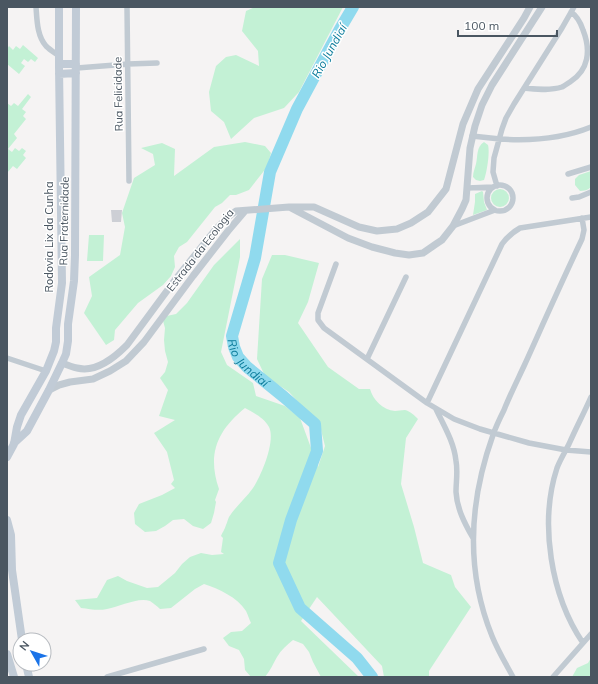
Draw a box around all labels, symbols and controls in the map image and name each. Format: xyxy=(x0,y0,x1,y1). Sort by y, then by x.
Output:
scale bar xyxy=(458,12,557,38)
text: 100 m xyxy=(464,18,499,33)
water label: Rio Jundiaí xyxy=(308,20,351,81)
street label: Rua Felicidade xyxy=(110,57,126,131)
street label: Rua Fraternidade xyxy=(56,177,72,265)
street label: Rodovia Lix da Cunha xyxy=(42,181,56,293)
street label: Estrada da Ecologia xyxy=(163,206,237,294)
water label: Rio Jundiaí xyxy=(225,337,274,391)
north arrow xyxy=(12,632,52,672)
text: N xyxy=(16,638,32,653)

